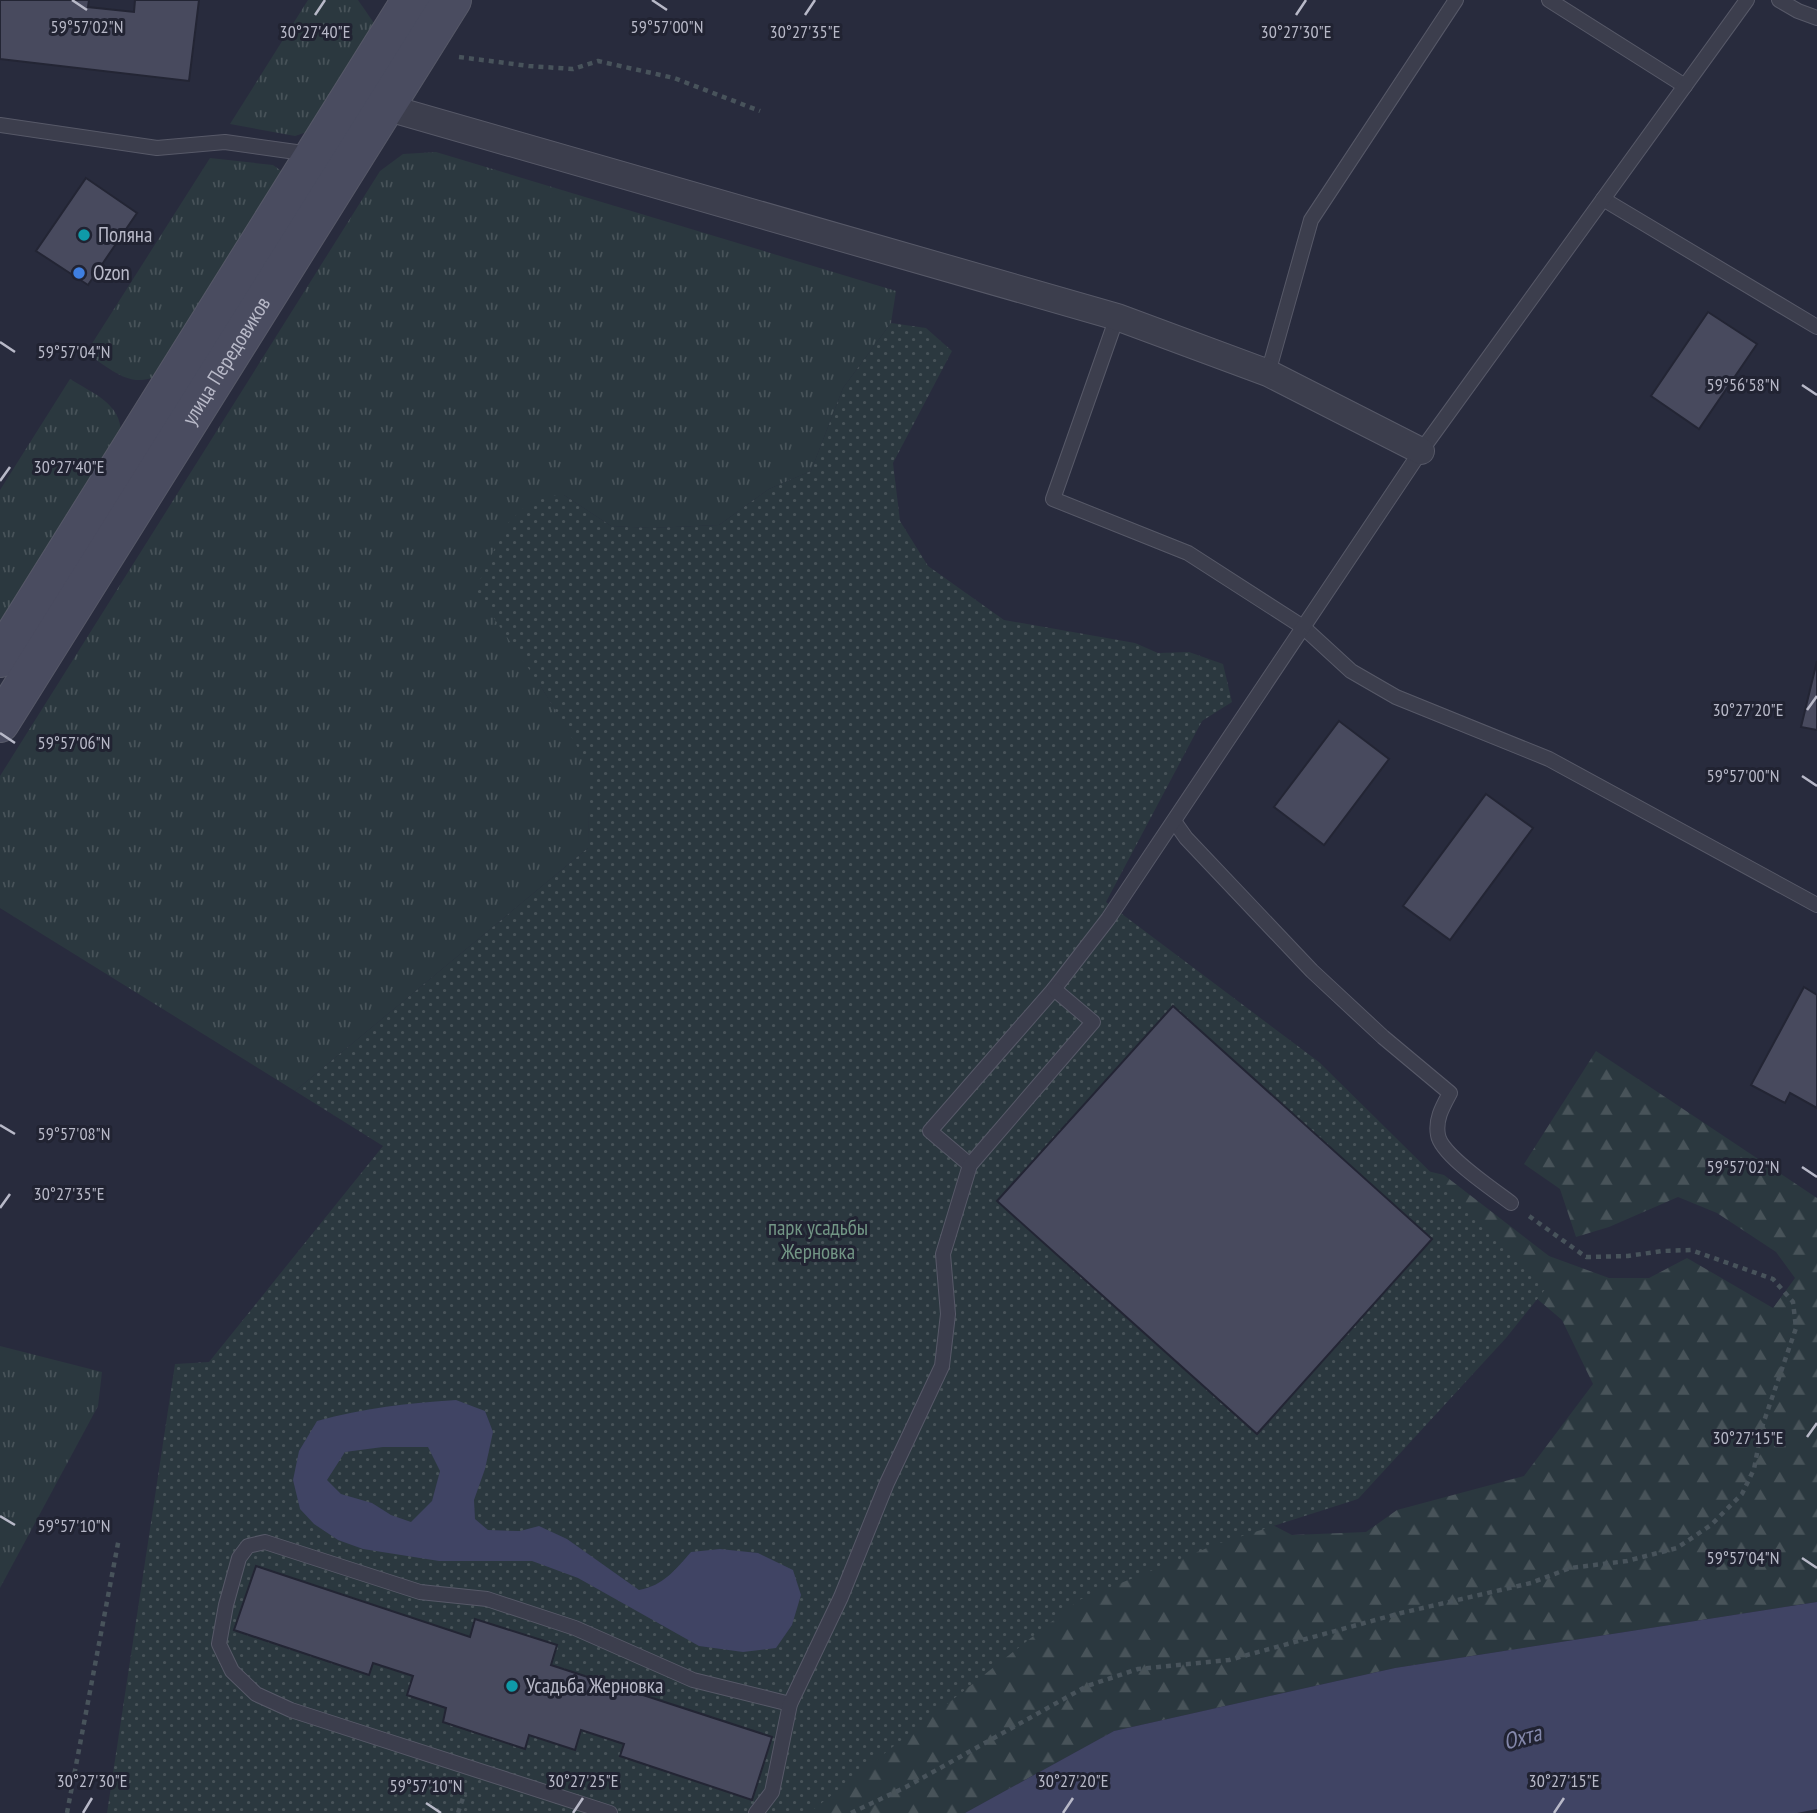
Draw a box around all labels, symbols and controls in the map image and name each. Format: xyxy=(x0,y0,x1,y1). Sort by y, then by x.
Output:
text: 59°57'02"N xyxy=(51,15,123,38)
text: 59°57'00"N xyxy=(631,15,703,38)
text: 30°27'40"E xyxy=(280,20,350,43)
text: 30°27'35"E xyxy=(770,20,840,43)
text: 30°27'30"E xyxy=(1261,20,1331,43)
place label: Поляна xyxy=(98,221,152,248)
marker: Поляна xyxy=(76,227,92,243)
place label: Ozon xyxy=(93,259,130,286)
marker: Ozon xyxy=(71,265,87,281)
street label: улица Передовиков xyxy=(176,291,276,430)
text: 59°57'04"N xyxy=(38,340,110,363)
text: 59°56'58"N xyxy=(1707,373,1779,396)
text: 30°27'40"E xyxy=(34,455,104,478)
text: 30°27'20"E xyxy=(1713,698,1783,721)
text: 59°57'06"N xyxy=(38,731,110,754)
text: 59°57'00"N xyxy=(1707,764,1779,787)
text: 59°57'08"N xyxy=(38,1122,110,1145)
text: 59°57'02"N xyxy=(1707,1155,1779,1178)
text: 30°27'35"E xyxy=(34,1182,104,1205)
park label: парк усадьбы Жерновка xyxy=(768,1214,868,1265)
text: 30°27'15"E xyxy=(1713,1426,1783,1449)
text: 59°57'10"N xyxy=(38,1514,110,1537)
text: 59°57'04"N xyxy=(1707,1546,1779,1569)
place label: Усадьба Жерновка xyxy=(526,1672,663,1699)
marker: Усадьба Жерновка xyxy=(504,1678,520,1694)
water label: Охта xyxy=(1500,1717,1546,1755)
text: 30°27'30"E xyxy=(57,1769,127,1792)
text: 30°27'25"E xyxy=(548,1769,618,1792)
text: 30°27'20"E xyxy=(1038,1769,1108,1792)
text: 30°27'15"E xyxy=(1529,1769,1599,1792)
text: 59°57'10"N xyxy=(390,1774,462,1797)

